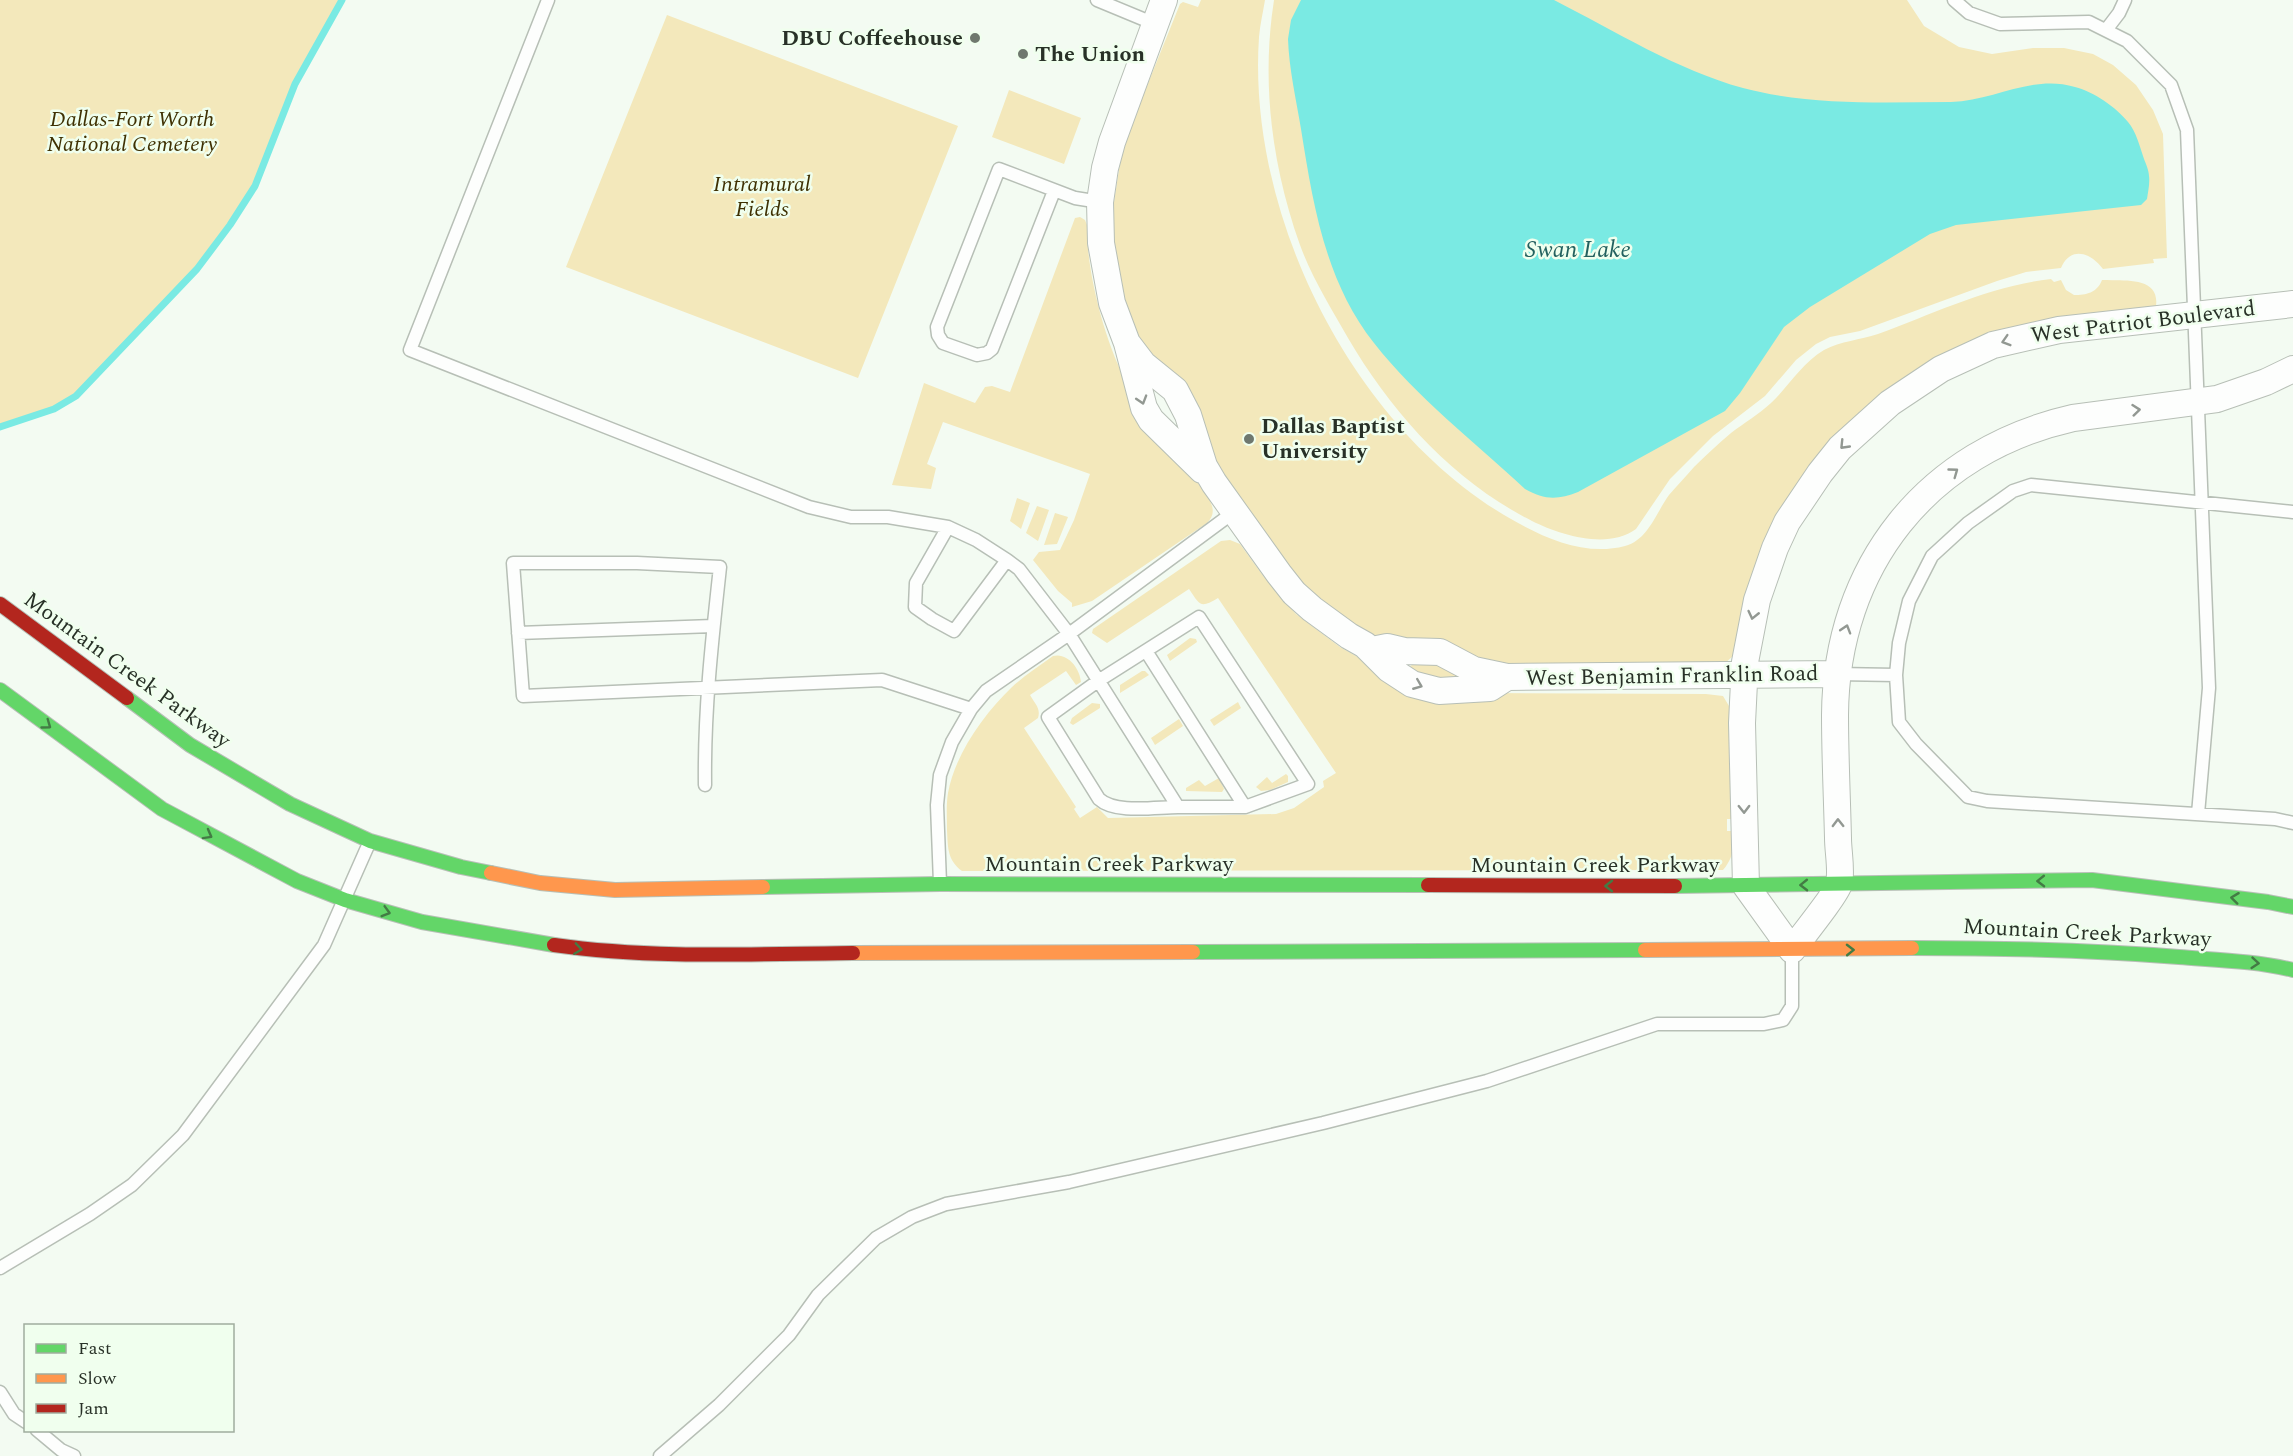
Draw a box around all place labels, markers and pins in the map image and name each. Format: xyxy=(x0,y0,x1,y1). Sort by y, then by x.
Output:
place label: DBU Coffeehouse xyxy=(781,22,963,55)
marker: DBU Coffeehouse xyxy=(968,31,982,45)
place label: The Union xyxy=(1035,38,1146,71)
marker: The Union xyxy=(1016,47,1030,61)
place label: Dallas Baptist University xyxy=(1261,410,1405,468)
marker: Dallas Baptist University xyxy=(1242,432,1256,446)

